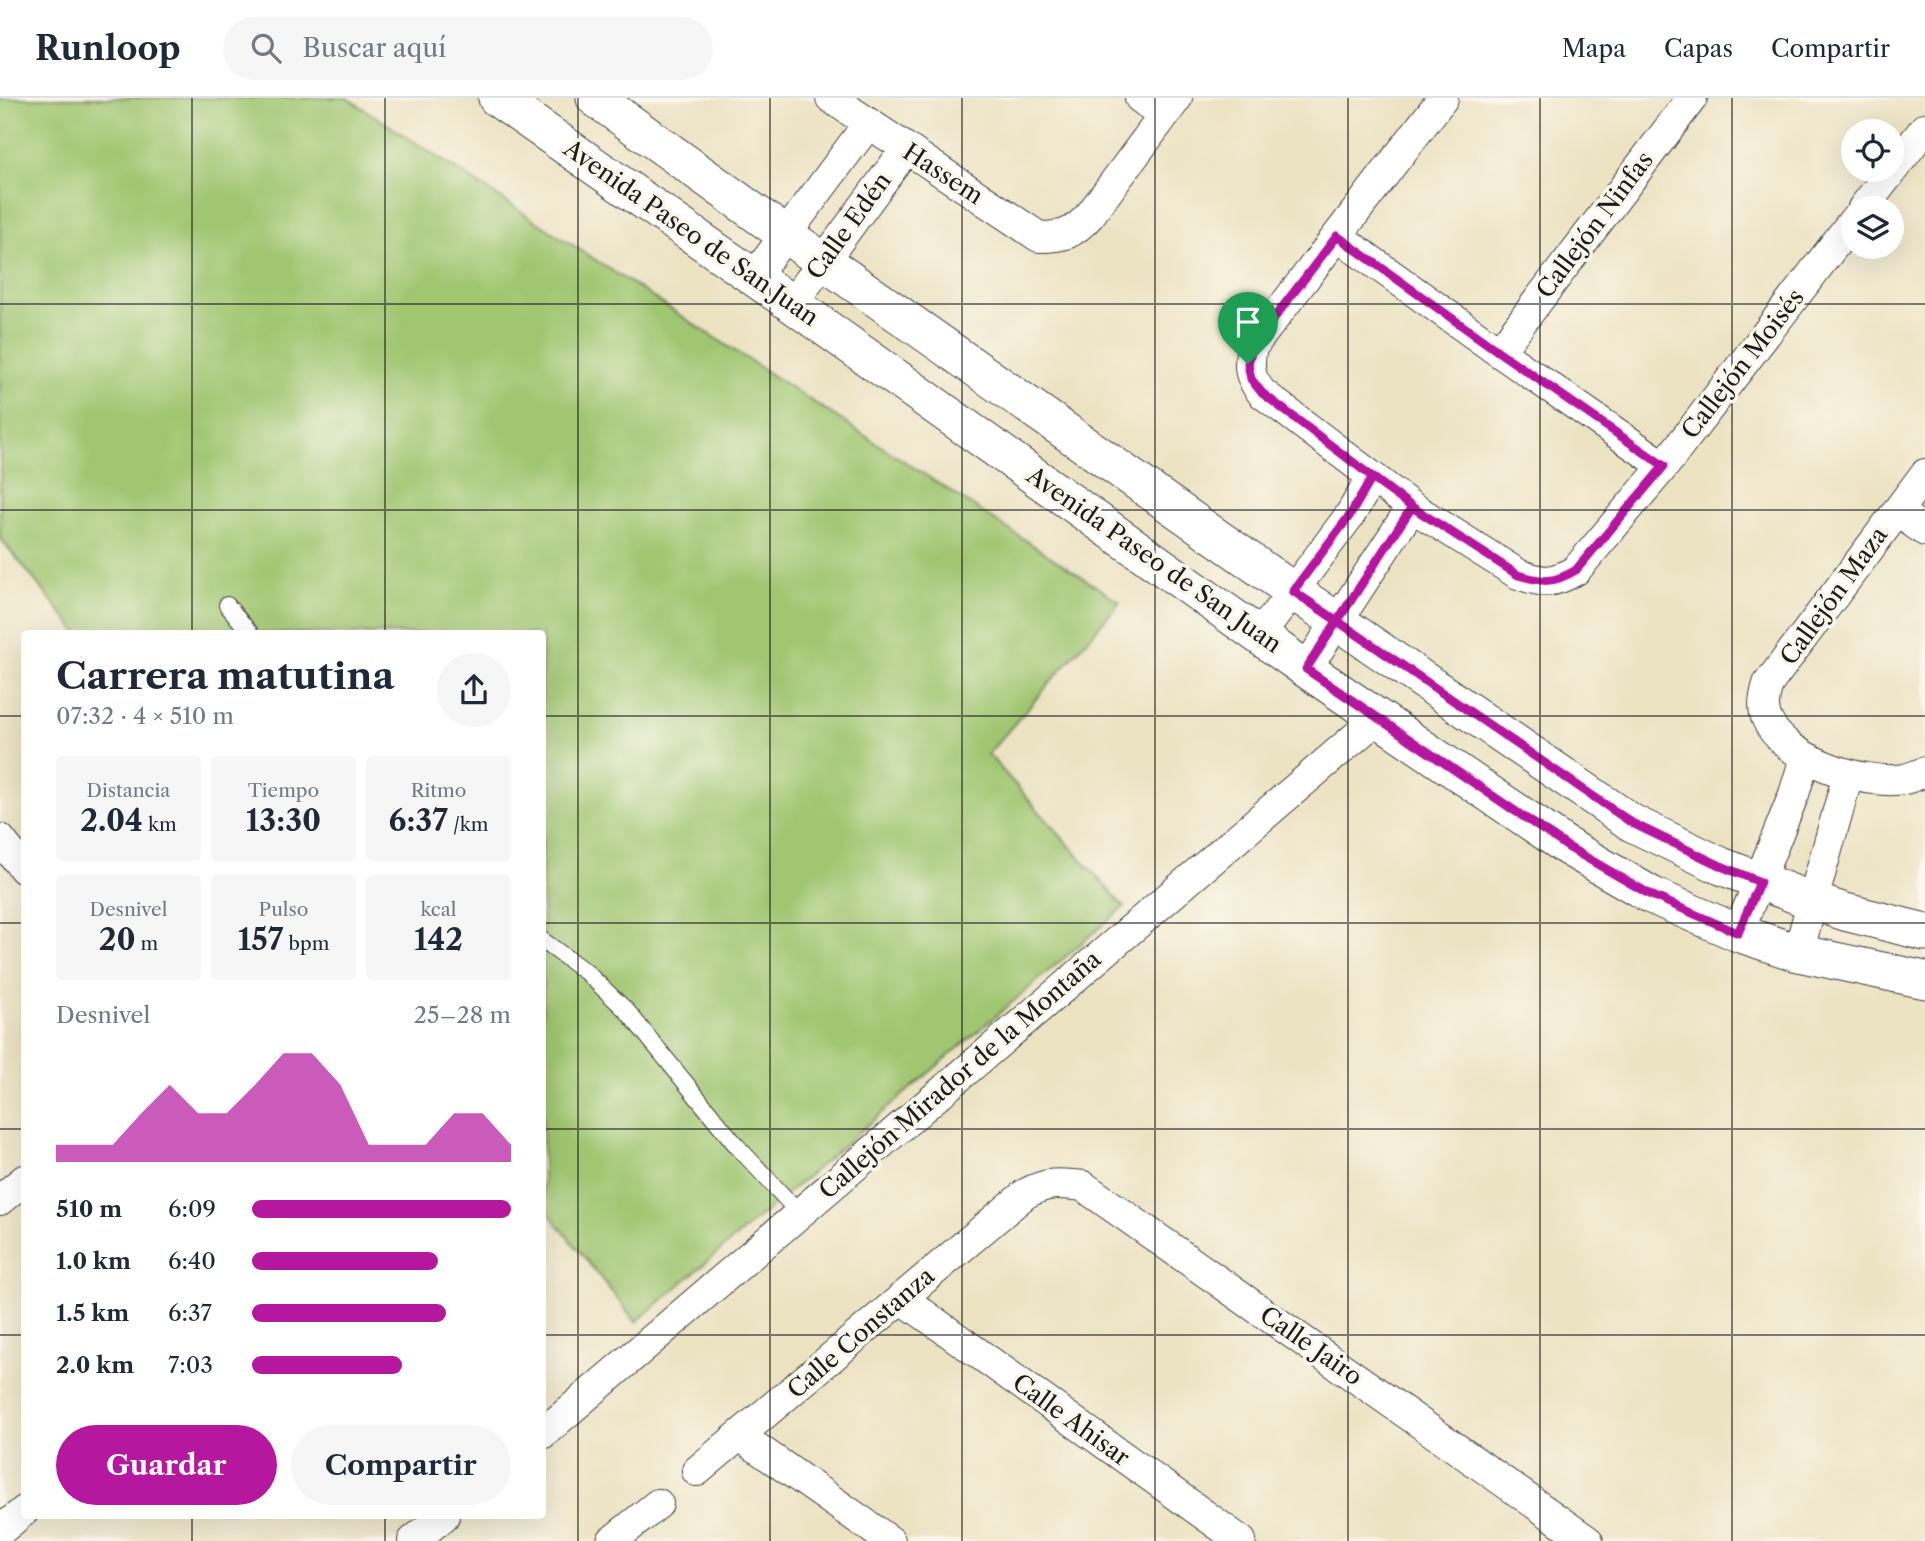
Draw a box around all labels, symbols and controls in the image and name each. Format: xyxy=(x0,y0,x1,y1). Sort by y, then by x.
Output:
search box xyxy=(223,17,713,80)
text: Runloop xyxy=(35,28,181,69)
icon: search xyxy=(247,29,285,67)
text: Buscar aquí xyxy=(303,32,446,64)
text: Mapa xyxy=(1562,34,1626,63)
text: Capas xyxy=(1664,34,1733,63)
text: Compartir xyxy=(1771,34,1890,63)
map controls xyxy=(1841,119,1904,259)
button: locate xyxy=(1841,119,1904,182)
street label: Avenida Paseo de San Juan xyxy=(557,133,824,332)
street label: Hassem xyxy=(898,137,989,210)
street label: Callejón Ninfas xyxy=(1530,146,1659,303)
street label: Calle Edén xyxy=(800,167,897,285)
button: layers xyxy=(1841,196,1904,259)
street label: Callejón Moisés xyxy=(1675,283,1810,444)
pin xyxy=(1218,292,1278,364)
icon: arrive xyxy=(1229,303,1267,341)
street label: Avenida Paseo de San Juan xyxy=(1020,460,1287,659)
street label: Callejón Maza xyxy=(1774,521,1894,670)
text: Carrera matutina xyxy=(56,652,395,699)
button: share xyxy=(437,653,511,727)
text: 07:32 · 4 × 510 m xyxy=(56,702,234,730)
text: Distancia xyxy=(87,779,170,802)
text: Tiempo xyxy=(248,779,319,802)
text: Ritmo xyxy=(411,779,466,802)
text: 2.04 xyxy=(80,802,143,839)
text: 13:30 xyxy=(246,802,321,839)
text: 6:37 xyxy=(388,802,448,839)
text: km xyxy=(143,813,177,836)
text: /km xyxy=(448,813,489,836)
text: Desnivel xyxy=(90,898,167,921)
text: Pulso xyxy=(259,898,308,921)
text: kcal xyxy=(421,898,456,921)
text: 20 xyxy=(99,921,136,958)
text: 157 xyxy=(238,921,283,958)
text: 142 xyxy=(414,921,463,958)
text: m xyxy=(136,932,158,955)
text: bpm xyxy=(283,932,329,955)
street label: Callejón Mirador de la Montaña xyxy=(813,944,1107,1205)
text: Desnivel xyxy=(56,1001,150,1029)
text: 25–28 m xyxy=(414,1001,511,1029)
text: 510 m xyxy=(56,1195,122,1223)
text: 6:09 xyxy=(168,1195,216,1223)
text: 1.0 km xyxy=(56,1247,131,1275)
text: 6:40 xyxy=(168,1247,216,1275)
street label: Calle Constanza xyxy=(781,1261,940,1404)
text: 1.5 km xyxy=(56,1299,129,1327)
text: 6:37 xyxy=(168,1299,212,1327)
street label: Calle Jairo xyxy=(1255,1300,1368,1391)
text: 2.0 km xyxy=(56,1351,134,1379)
text: 7:03 xyxy=(168,1351,213,1379)
street label: Calle Ahisar xyxy=(1007,1367,1135,1472)
button: Guardar xyxy=(56,1425,277,1505)
button: Compartir xyxy=(291,1425,511,1505)

